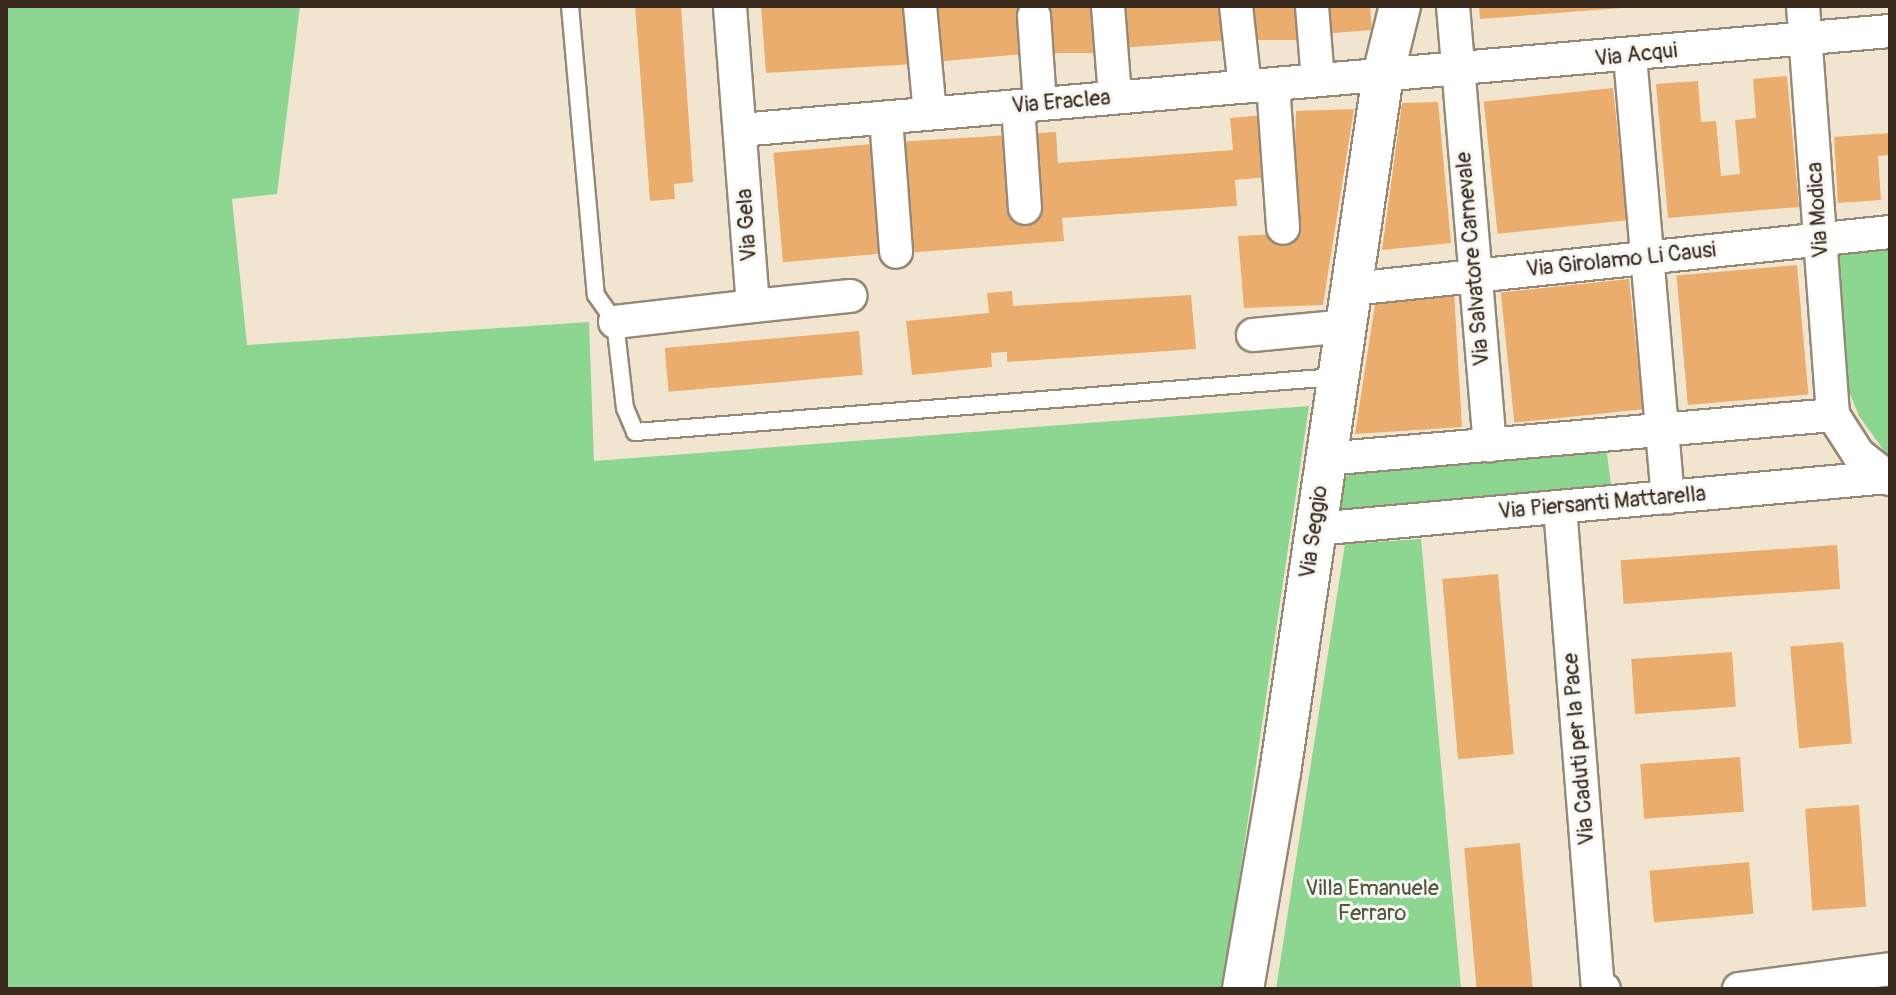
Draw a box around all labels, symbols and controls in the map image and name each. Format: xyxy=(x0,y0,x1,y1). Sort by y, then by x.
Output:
street label: Via Acqui xyxy=(1593,38,1679,72)
street label: Via Eraclea xyxy=(1010,85,1112,119)
street label: Via Salvatore Carnevale xyxy=(1450,151,1496,367)
street label: Via Modica xyxy=(1801,161,1835,259)
street label: Via Gela xyxy=(731,188,763,262)
street label: Via Girolamo Li Causi xyxy=(1525,237,1717,283)
street label: Via Piersanti Mattarella xyxy=(1497,481,1707,525)
street label: Via Seggio xyxy=(1294,484,1334,580)
street label: Via Caduti per la Pace xyxy=(1557,652,1601,846)
park label: Villa Emanuele Ferraro xyxy=(1305,875,1439,926)

